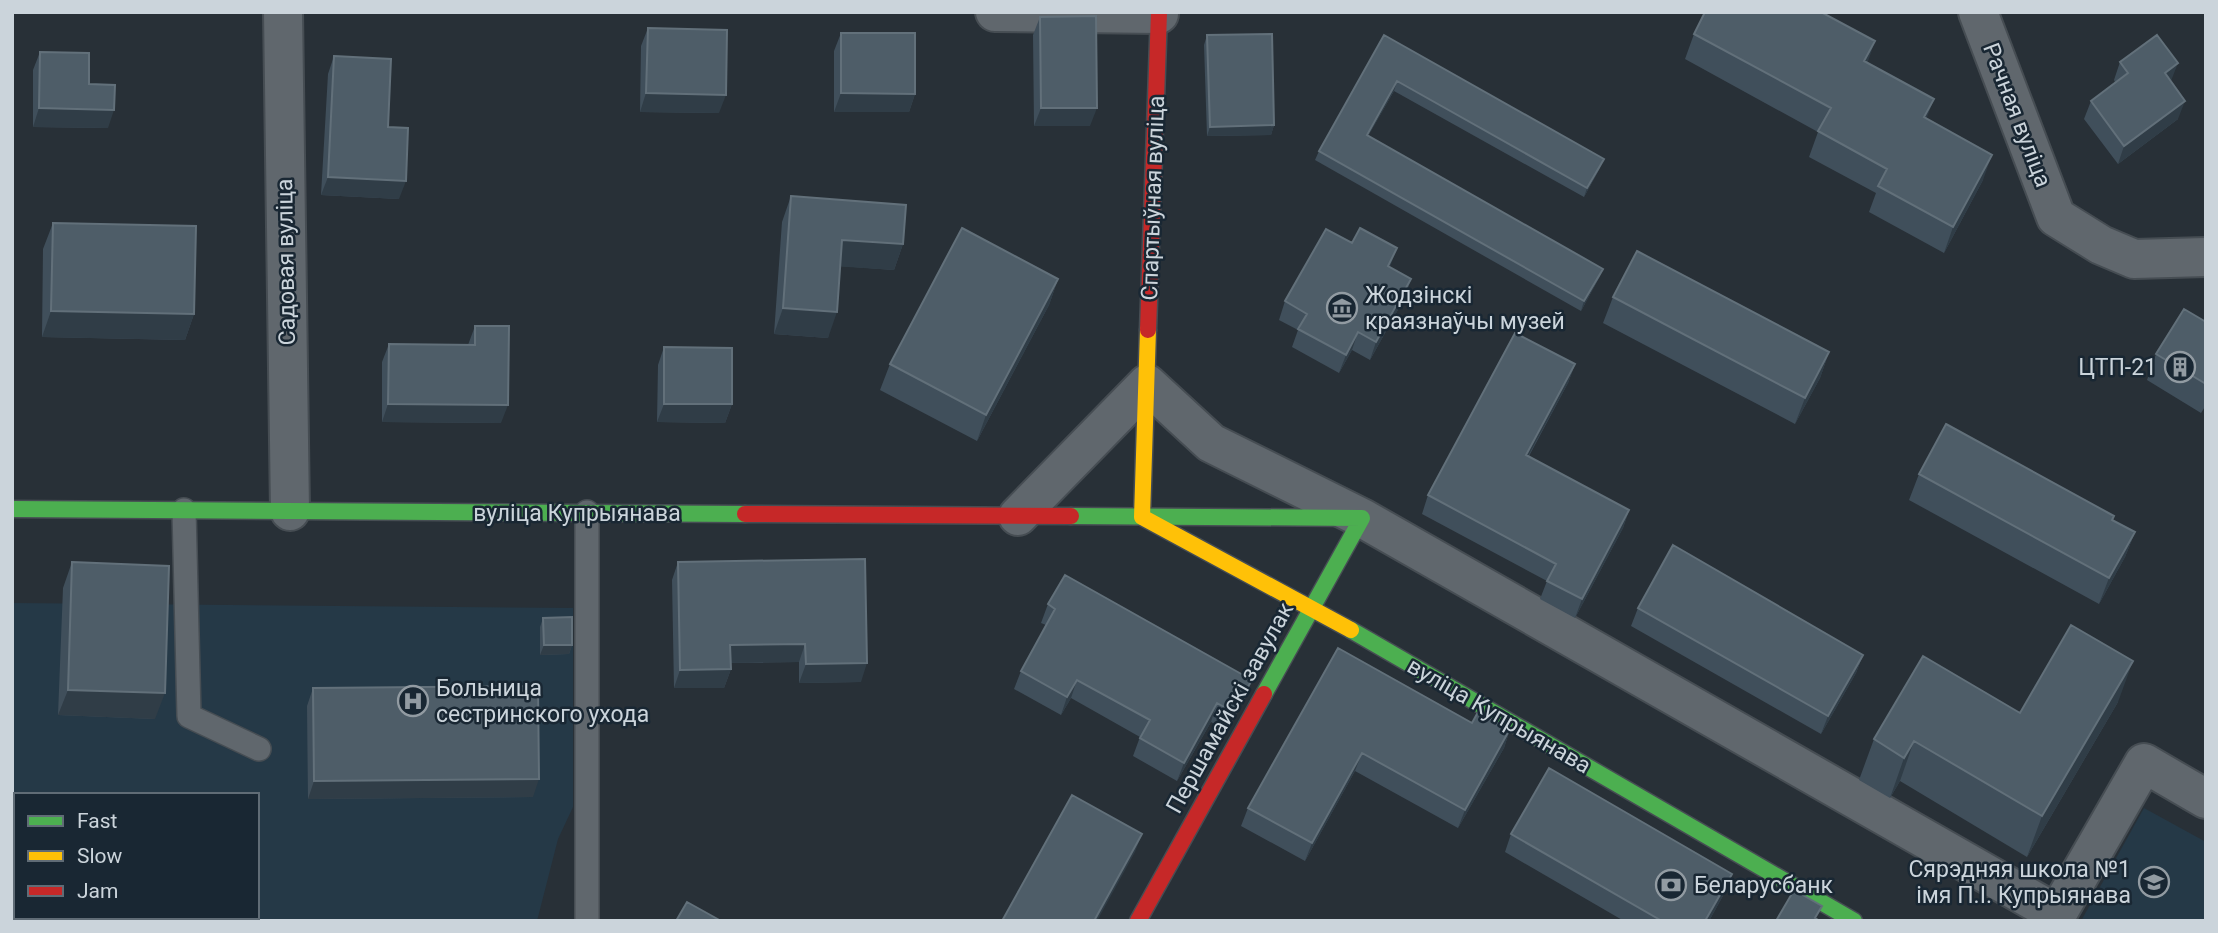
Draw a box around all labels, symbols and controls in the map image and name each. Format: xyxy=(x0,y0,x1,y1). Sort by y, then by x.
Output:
street label: Рачная вуліца xyxy=(1977,39,2057,191)
street label: Спартыўная вуліца xyxy=(1136,95,1170,301)
street label: Садовая вуліца xyxy=(271,178,301,346)
place label: Жодзінскі краязнаўчы музей xyxy=(1365,282,1565,335)
museum icon: Жодзінскі краязнаўчы музей xyxy=(1325,291,1359,325)
building icon: ЦТП-21 xyxy=(2163,350,2197,384)
place label: ЦТП-21 xyxy=(2078,354,2157,381)
street label: вуліца Купрыянава xyxy=(473,500,681,527)
street label: Першамайскі завулак xyxy=(1161,597,1300,818)
street label: вуліца Купрыянава xyxy=(1402,652,1596,780)
place label: Больница сестринского ухода xyxy=(436,675,649,728)
hospital icon: Больница сестринского ухода xyxy=(396,684,430,718)
legend xyxy=(14,793,259,919)
text: Fast xyxy=(77,809,118,833)
text: Slow xyxy=(77,844,123,868)
place label: Сярэдняя школа №1 імя П.І. Купрыянава xyxy=(1908,856,2131,909)
school or university icon: Сярэдняя школа №1 імя П.І. Купрыянава xyxy=(2137,865,2171,899)
bank icon: Беларусбанк xyxy=(1654,868,1688,902)
place label: Беларусбанк xyxy=(1694,872,1834,899)
text: Jam xyxy=(77,879,118,903)

